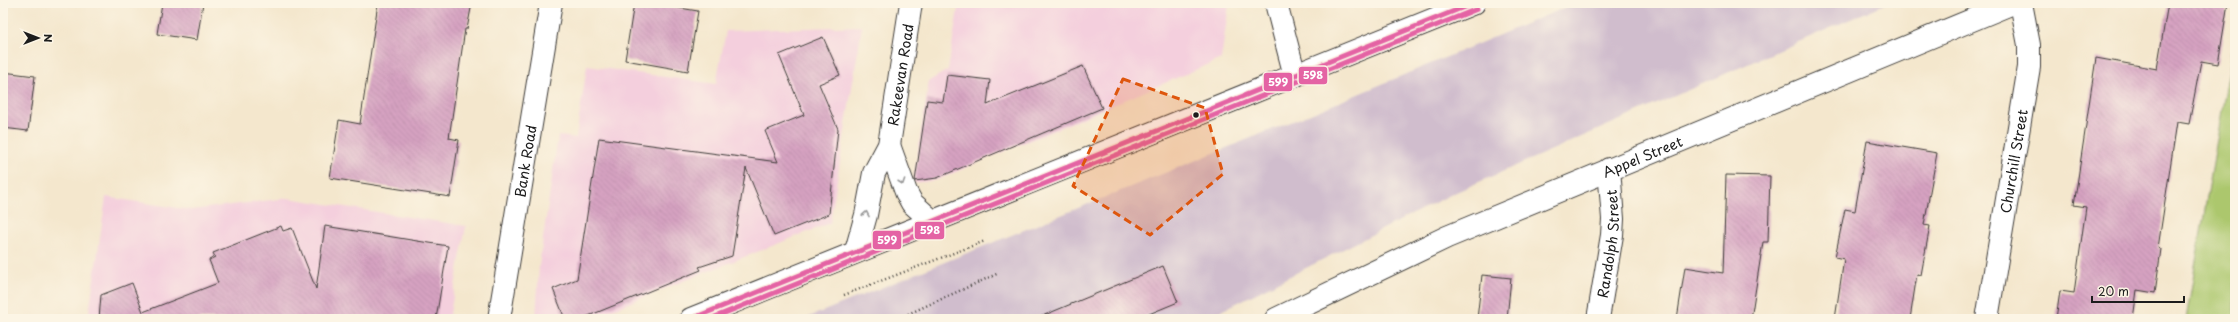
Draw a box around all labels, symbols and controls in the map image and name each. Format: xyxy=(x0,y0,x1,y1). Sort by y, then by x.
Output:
north arrow xyxy=(18,18,58,58)
street label: Rakeevan Road xyxy=(882,22,918,127)
text: N xyxy=(40,34,57,43)
line badge: 598 xyxy=(1298,66,1328,85)
text: 598 xyxy=(1303,66,1323,83)
line badge: 599 xyxy=(1263,72,1293,92)
text: 599 xyxy=(1268,73,1288,90)
street label: Churchill Street xyxy=(1994,107,2032,215)
unlabelled marker xyxy=(1191,110,1201,120)
street label: Bank Road xyxy=(509,123,541,199)
street label: Appel Street xyxy=(1599,130,1686,182)
one-way arrow xyxy=(897,179,905,186)
street label: Randolph Street xyxy=(1591,189,1624,300)
one-way arrow xyxy=(861,211,870,217)
line badge: 598 xyxy=(914,221,945,240)
text: 598 xyxy=(920,221,940,238)
line badge: 599 xyxy=(872,230,902,250)
text: 599 xyxy=(877,231,897,248)
scale bar xyxy=(2092,278,2184,304)
text: 20 m xyxy=(2098,282,2129,300)

